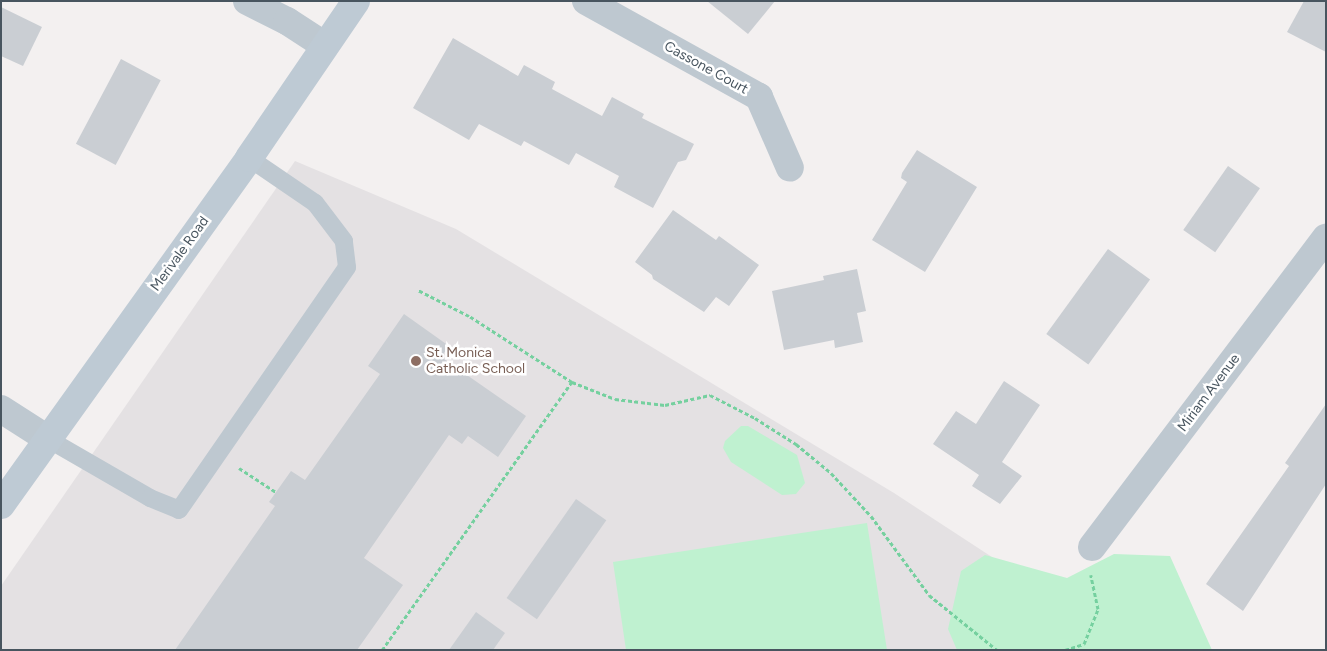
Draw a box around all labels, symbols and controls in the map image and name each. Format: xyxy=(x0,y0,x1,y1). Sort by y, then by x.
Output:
street label: Cassone Court xyxy=(661,38,751,98)
street label: Merivale Road xyxy=(147,213,213,295)
place label: St. Monica Catholic School xyxy=(426,345,525,378)
street label: Miriam Avenue xyxy=(1174,351,1244,435)
marker: St. Monica Catholic School xyxy=(410,355,422,367)

